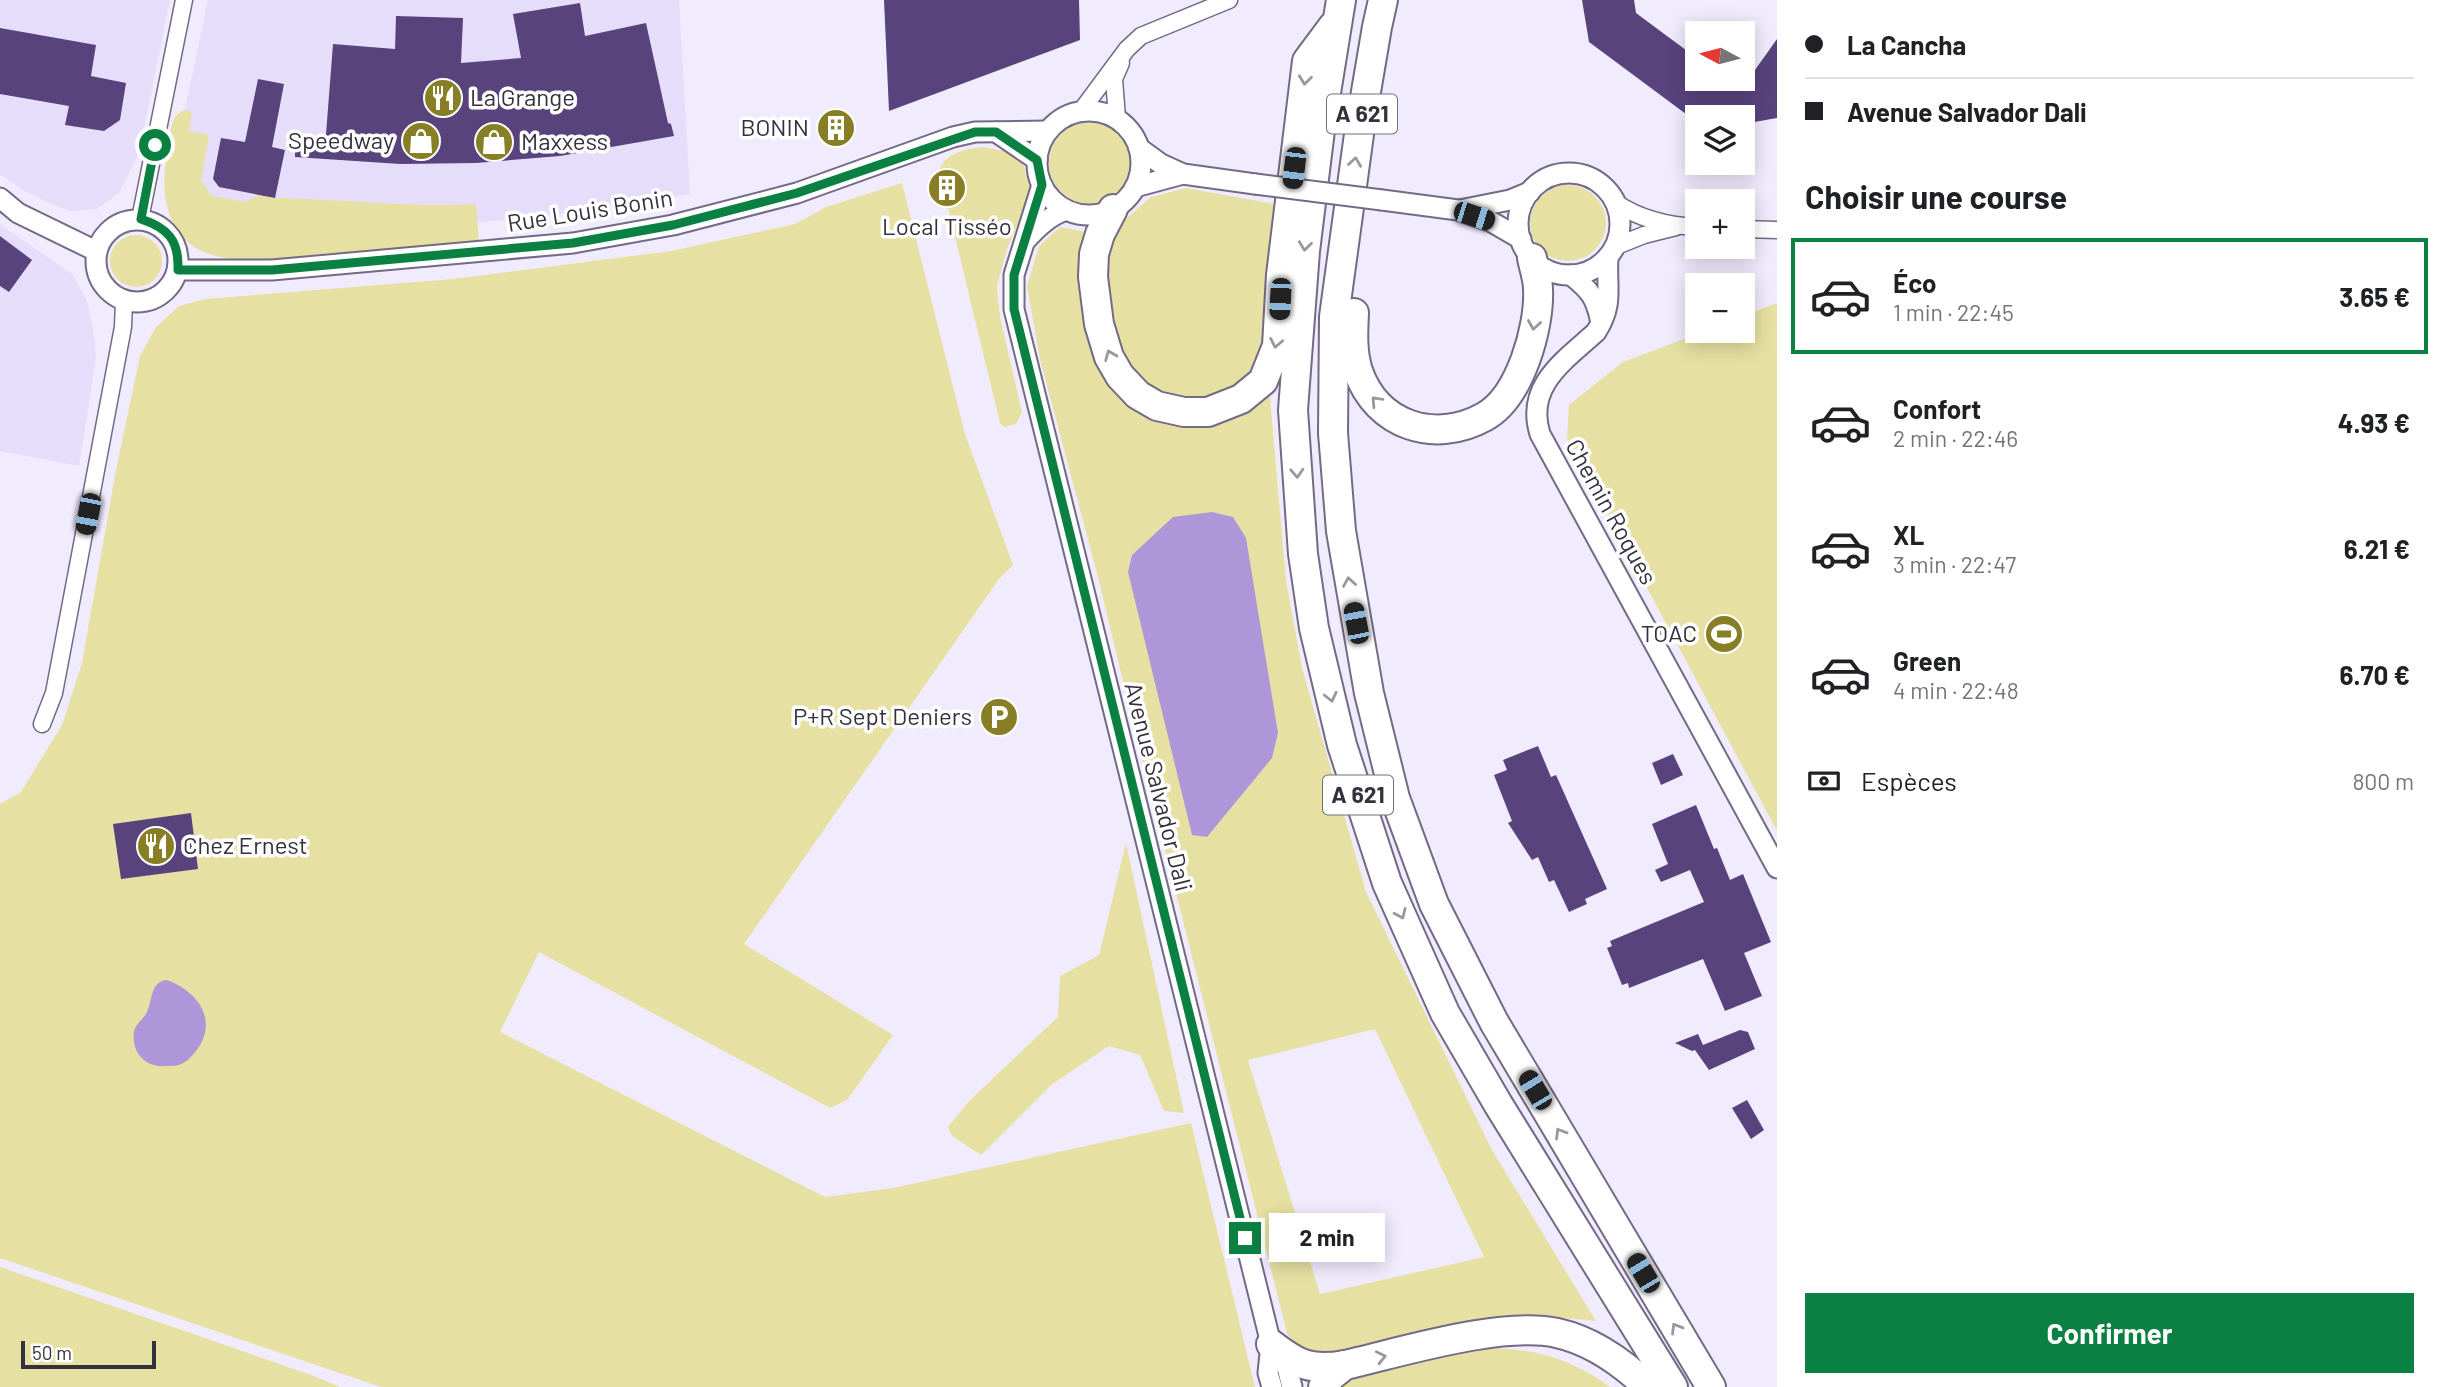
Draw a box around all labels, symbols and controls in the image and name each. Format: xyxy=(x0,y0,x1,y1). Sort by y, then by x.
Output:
north arrow xyxy=(1685,21,1755,91)
map controls xyxy=(1685,21,1755,343)
text: La Cancha xyxy=(1847,29,1966,60)
one-way arrow xyxy=(1297,74,1312,86)
restaurant icon: La Grange xyxy=(422,77,464,119)
place label: La Grange xyxy=(470,82,575,111)
road number: A 621 xyxy=(1327,94,1397,134)
text: Avenue Salvador Dali xyxy=(1847,96,2087,127)
button: layers xyxy=(1685,105,1755,175)
building icon: BONIN xyxy=(815,107,857,149)
place label: BONIN xyxy=(740,112,809,141)
shop icon: Speedway xyxy=(400,120,442,162)
shop icon: Maxxess xyxy=(473,121,515,163)
place label: Speedway xyxy=(288,125,394,154)
place label: Maxxess xyxy=(521,126,608,155)
route start xyxy=(139,129,171,161)
car xyxy=(1282,146,1307,190)
one-way arrow xyxy=(1347,156,1362,168)
building icon: Local Tisséo xyxy=(926,167,968,209)
text: Choisir une course xyxy=(1805,177,2067,215)
street label: Rue Louis Bonin xyxy=(505,182,675,237)
button: + xyxy=(1685,189,1755,259)
car xyxy=(1451,200,1498,232)
place label: Local Tisséo xyxy=(882,211,1012,240)
one-way arrow xyxy=(1298,240,1313,252)
icon: car xyxy=(1809,265,1872,328)
text: Éco xyxy=(1893,267,1936,298)
button: − xyxy=(1685,273,1755,343)
car xyxy=(1269,277,1292,321)
text: 3.65 € xyxy=(2339,281,2410,312)
text: 1 min · 22:45 xyxy=(1893,298,2014,326)
one-way arrow xyxy=(1527,319,1542,331)
one-way arrow xyxy=(1269,337,1284,349)
one-way arrow xyxy=(1104,349,1118,361)
icon: car xyxy=(1809,391,1872,454)
text: Confort xyxy=(1893,393,1981,424)
one-way arrow xyxy=(1372,396,1385,409)
text: 4.93 € xyxy=(2338,407,2410,438)
text: 2 min · 22:46 xyxy=(1893,424,2018,452)
street label: Chemin Roques xyxy=(1560,434,1664,589)
one-way arrow xyxy=(1289,468,1304,479)
car xyxy=(74,491,103,537)
icon: car xyxy=(1809,517,1872,580)
text: XL xyxy=(1893,519,1924,550)
text: 6.21 € xyxy=(2344,533,2410,564)
text: 3 min · 22:47 xyxy=(1893,550,2016,578)
one-way arrow xyxy=(1341,576,1356,588)
car xyxy=(1342,600,1371,646)
sports icon: TOAC xyxy=(1703,613,1745,655)
place label: TOAC xyxy=(1641,618,1697,647)
icon: car xyxy=(1809,643,1872,706)
text: Green xyxy=(1893,645,1961,676)
text: 6.70 € xyxy=(2340,659,2410,690)
text: 4 min · 22:48 xyxy=(1893,676,2019,704)
street label: Avenue Salvador Dali xyxy=(1119,679,1199,894)
one-way arrow xyxy=(1323,691,1337,703)
parking icon: P+R Sept Deniers xyxy=(978,696,1020,738)
place label: P+R Sept Deniers xyxy=(793,701,972,730)
icon: cash xyxy=(1805,762,1843,800)
text: Espèces xyxy=(1861,765,1957,796)
text: 800 m xyxy=(2352,767,2414,795)
road number: A 621 xyxy=(1323,776,1393,814)
restaurant icon: Chez Ernest xyxy=(135,825,177,867)
place label: Chez Ernest xyxy=(183,830,307,859)
one-way arrow xyxy=(1393,906,1407,919)
car xyxy=(1516,1067,1555,1113)
one-way arrow xyxy=(1555,1127,1568,1140)
callout: 2 min xyxy=(1270,1214,1385,1262)
route end xyxy=(1229,1222,1261,1254)
text: 2 min xyxy=(1299,1223,1355,1251)
car xyxy=(1624,1250,1663,1296)
button: Confirmer xyxy=(1805,1293,2414,1373)
one-way arrow xyxy=(1671,1323,1684,1336)
scale bar xyxy=(21,1338,156,1370)
text: 50 m xyxy=(32,1341,72,1364)
one-way arrow xyxy=(1375,1351,1387,1366)

